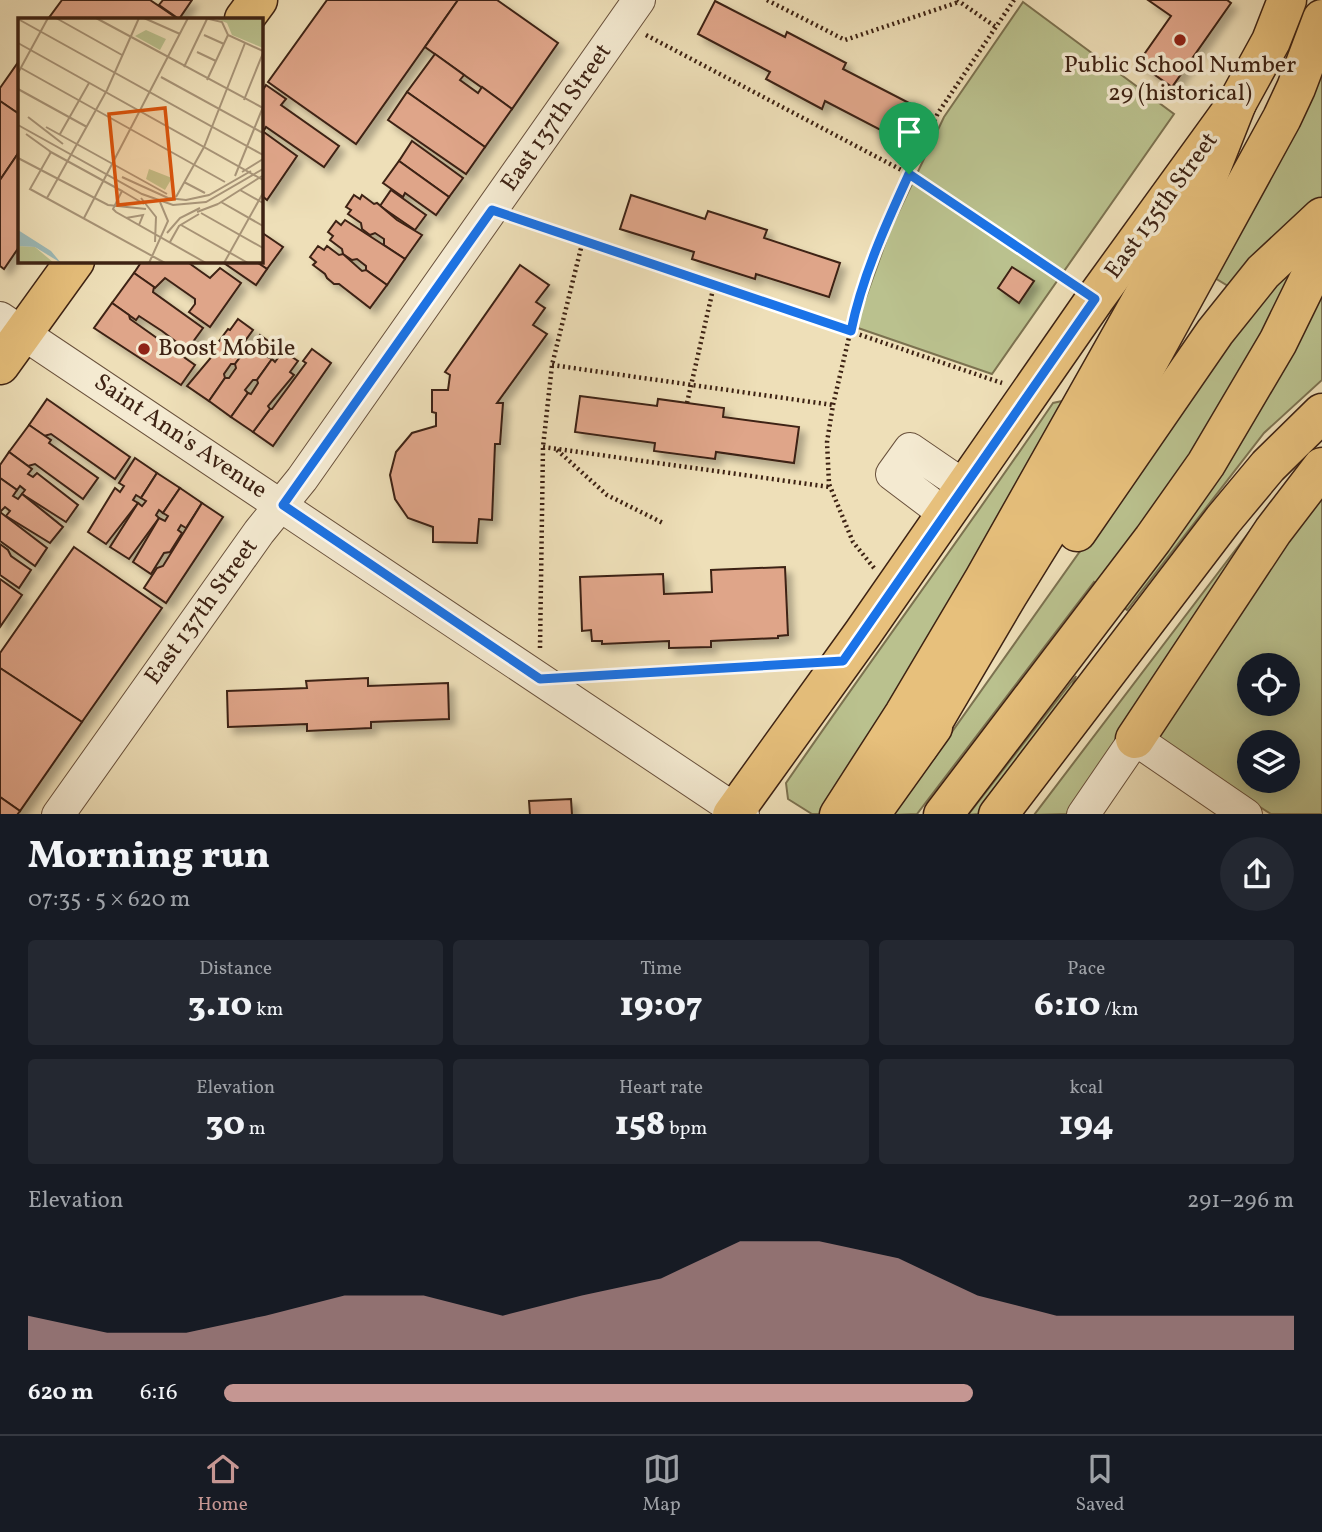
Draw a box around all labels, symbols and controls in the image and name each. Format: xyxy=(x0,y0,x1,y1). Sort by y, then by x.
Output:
inset map xyxy=(18,18,262,262)
marker: Public School Number 29 (historical) xyxy=(1172,32,1188,48)
street label: East 137th Street xyxy=(493,37,621,199)
place label: Public School Number 29 (historical) xyxy=(1064,49,1296,111)
pin xyxy=(879,102,939,174)
icon: arrive xyxy=(890,113,928,151)
street label: East 135th Street xyxy=(1097,126,1227,286)
place label: Boost Mobile xyxy=(158,332,295,366)
marker: Boost Mobile xyxy=(136,341,152,357)
street label: Saint Ann's Avenue xyxy=(86,366,274,508)
street label: East 137th Street xyxy=(137,532,267,692)
map controls xyxy=(1237,653,1300,793)
button: locate xyxy=(1237,653,1300,716)
button: layers xyxy=(1237,730,1300,793)
text: Morning run xyxy=(28,831,270,884)
button: share xyxy=(1220,837,1294,911)
text: 07:35 · 5 × 620 m xyxy=(28,884,190,916)
text: Distance xyxy=(199,956,272,982)
text: Time xyxy=(640,956,682,982)
text: Pace xyxy=(1067,956,1105,982)
text: 3.10 xyxy=(188,982,252,1030)
text: 19:07 xyxy=(619,982,703,1030)
text: 6:10 xyxy=(1034,982,1101,1030)
text: km xyxy=(252,997,283,1023)
text: /km xyxy=(1101,997,1139,1023)
text: Elevation xyxy=(196,1075,275,1101)
text: Heart rate xyxy=(619,1075,703,1101)
text: kcal xyxy=(1069,1075,1103,1101)
text: 30 xyxy=(206,1101,245,1149)
text: 158 xyxy=(615,1101,665,1149)
text: 194 xyxy=(1059,1101,1114,1149)
text: m xyxy=(245,1116,266,1142)
text: bpm xyxy=(665,1116,707,1142)
text: Elevation xyxy=(28,1185,124,1217)
text: 291–296 m xyxy=(1187,1185,1294,1217)
text: 620 m xyxy=(28,1377,94,1409)
text: 6:16 xyxy=(140,1377,178,1409)
tab: Home xyxy=(197,1450,248,1518)
tab: Map xyxy=(643,1450,681,1518)
tab: Saved xyxy=(1076,1450,1125,1518)

